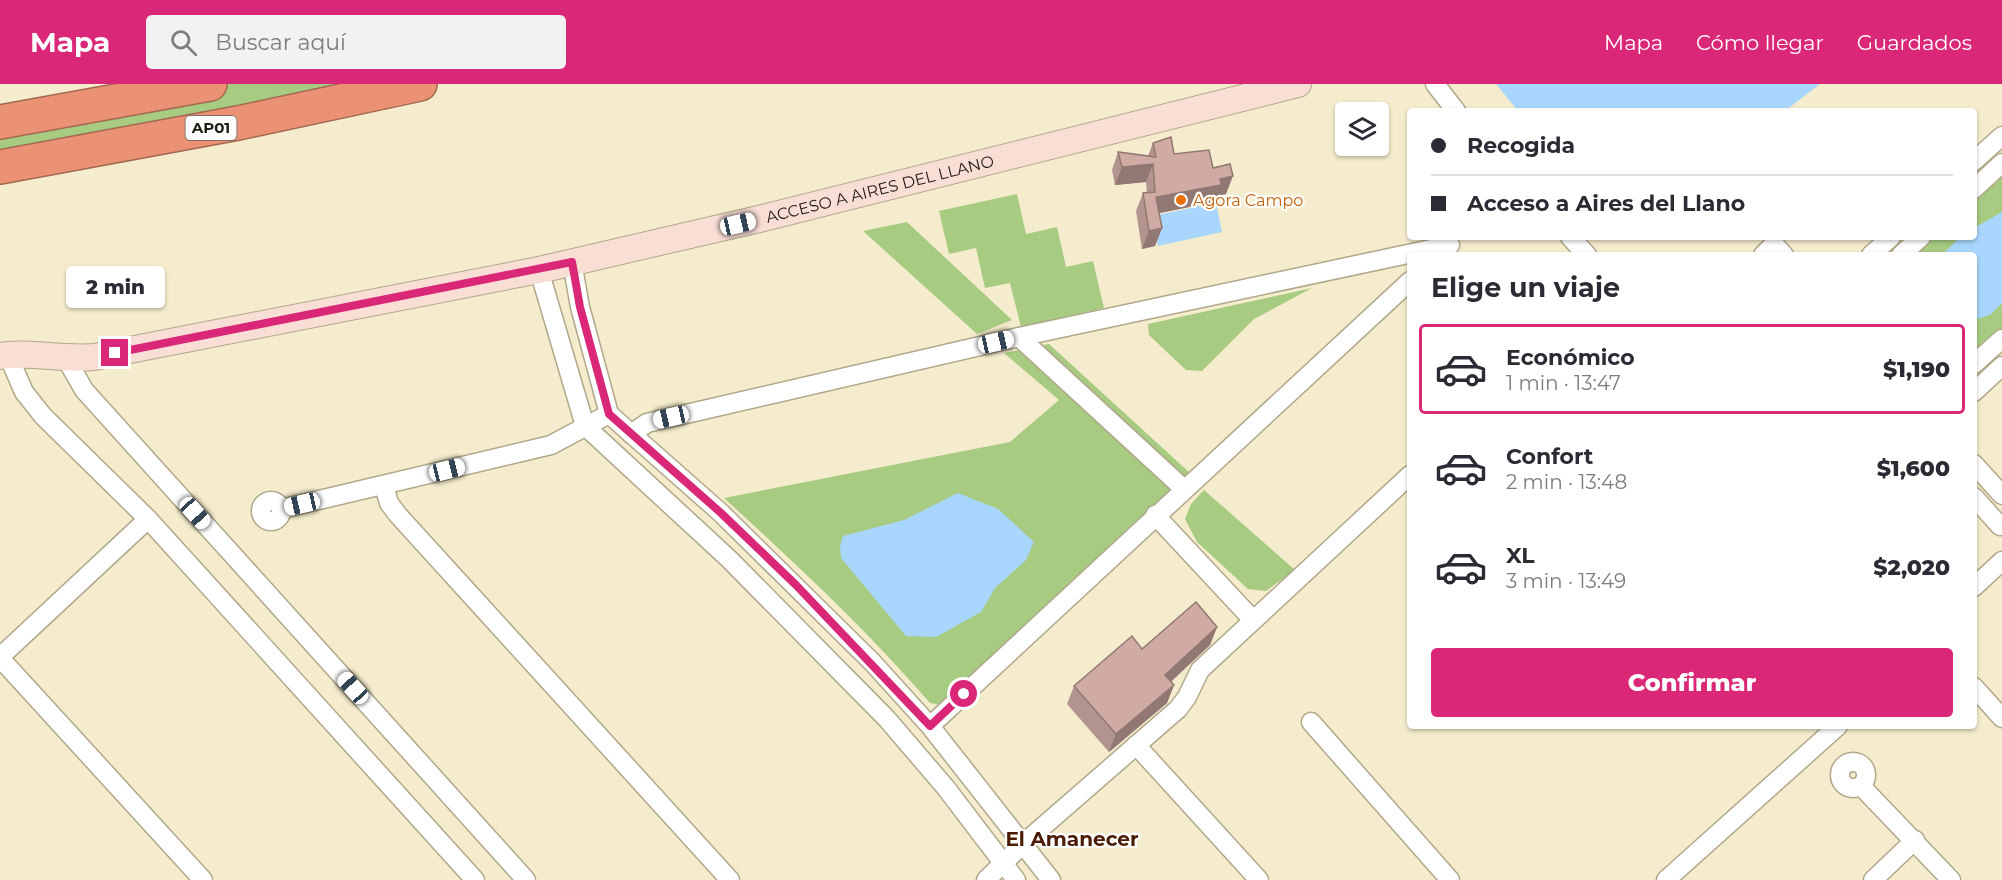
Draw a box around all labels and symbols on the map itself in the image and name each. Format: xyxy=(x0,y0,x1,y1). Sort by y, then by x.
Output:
road number: AP01 xyxy=(186,116,236,140)
street label: ACCESO A AIRES DEL LLANO xyxy=(764,152,996,227)
place label: Agora Campo xyxy=(1193,191,1303,210)
marker: Agora Campo xyxy=(1174,193,1188,207)
car xyxy=(718,211,758,237)
callout: 2 min xyxy=(66,266,164,308)
car xyxy=(976,329,1016,355)
route end xyxy=(101,339,128,366)
car xyxy=(651,404,691,430)
car xyxy=(427,457,467,483)
car xyxy=(282,491,322,517)
car xyxy=(176,494,214,532)
car xyxy=(334,669,372,707)
route start xyxy=(950,680,977,707)
district label: El Amanecer xyxy=(1005,827,1139,851)

